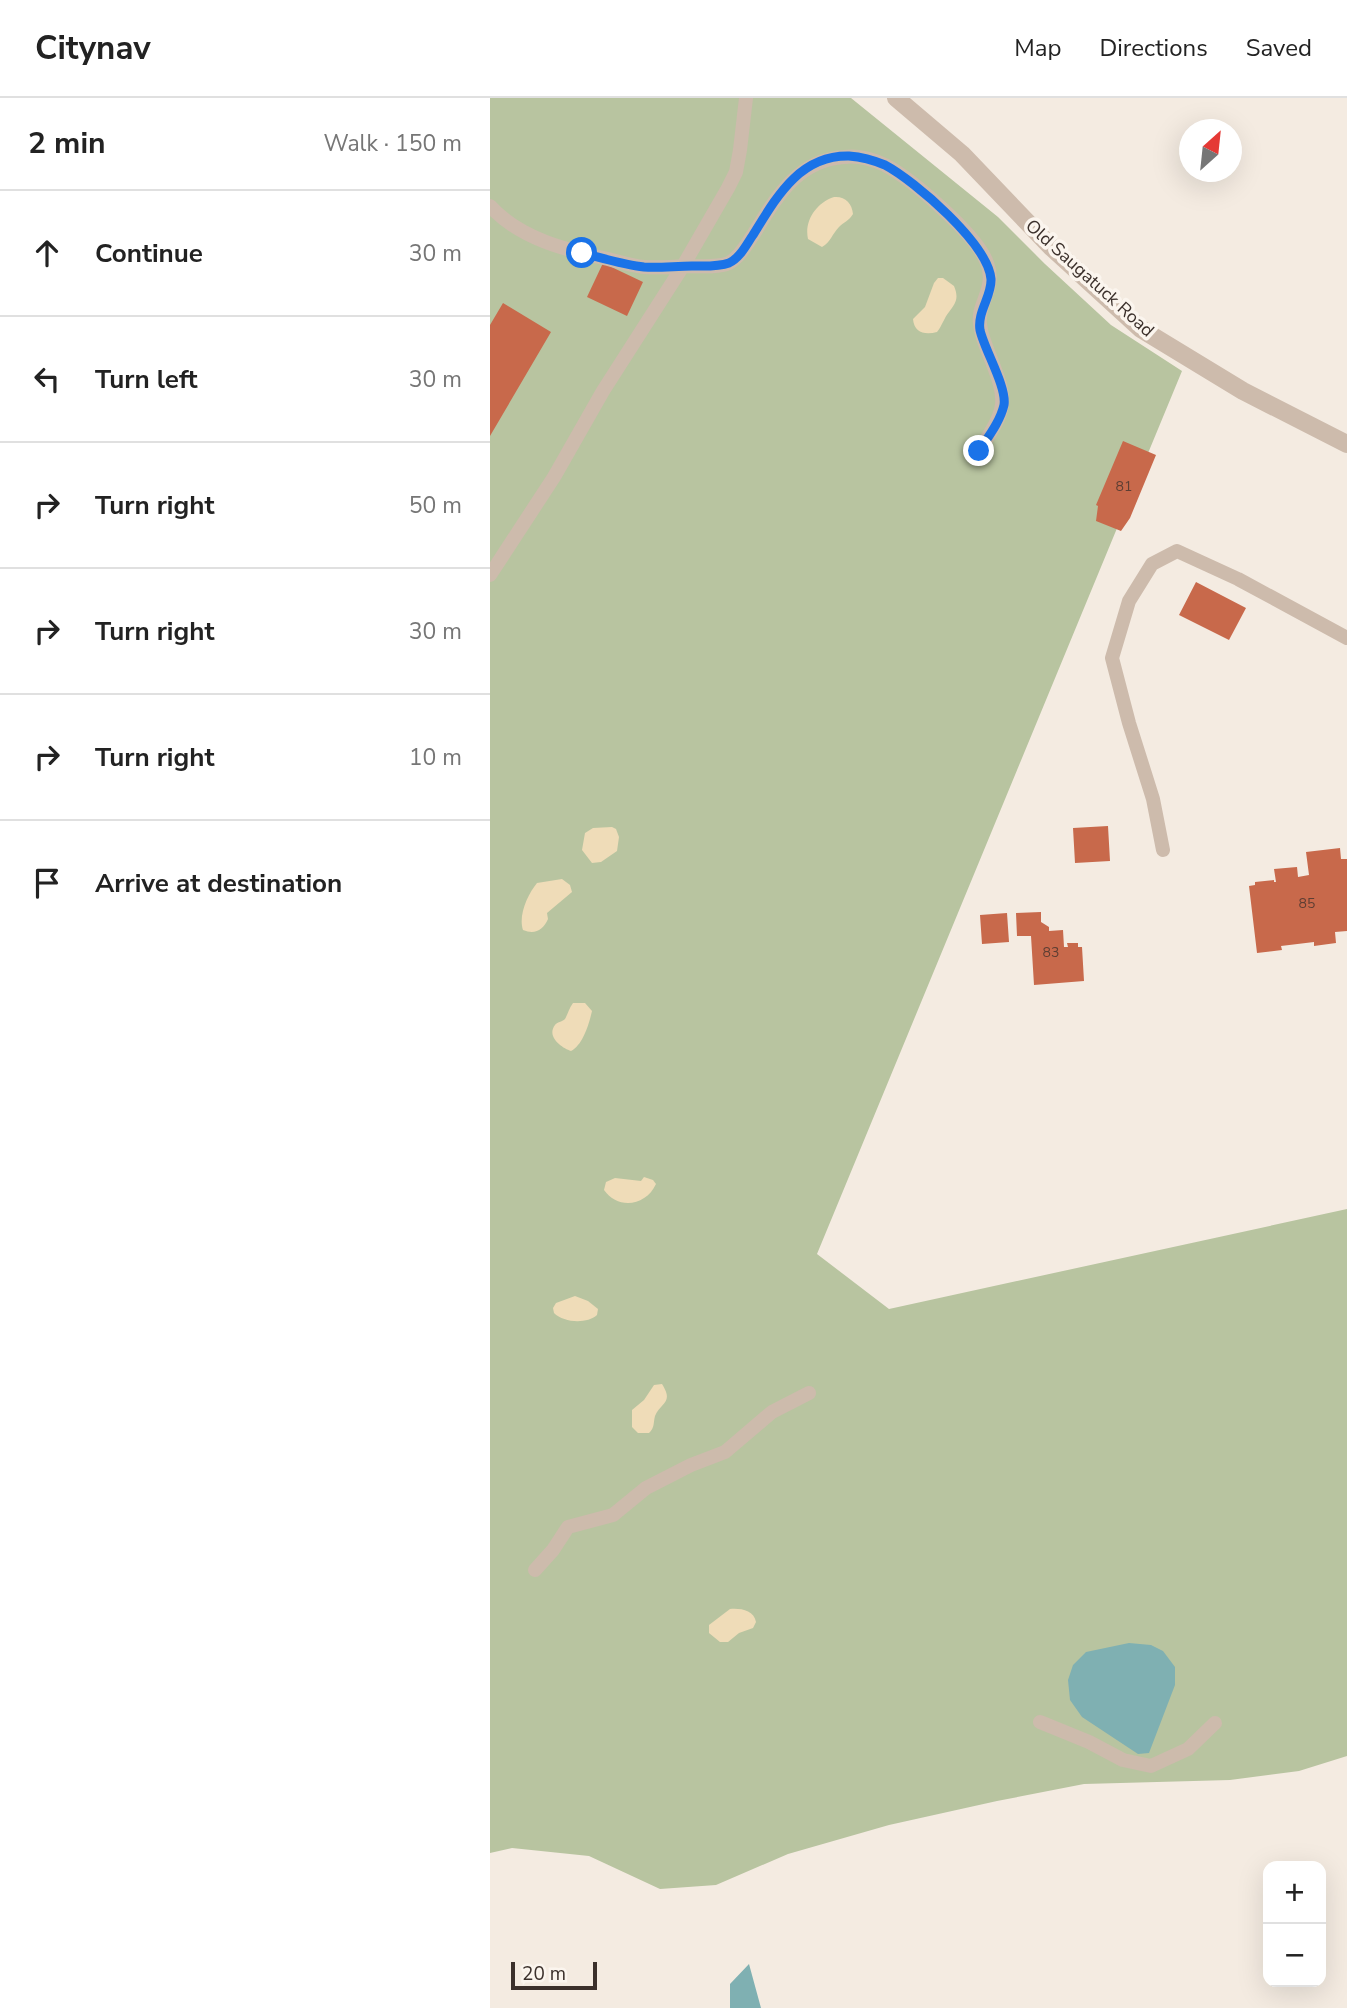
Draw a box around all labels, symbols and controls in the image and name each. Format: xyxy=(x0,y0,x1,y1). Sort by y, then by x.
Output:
text: Citynav xyxy=(35,26,151,71)
text: Map xyxy=(1014,32,1061,64)
text: Directions xyxy=(1099,32,1208,64)
text: Saved xyxy=(1246,32,1312,64)
north arrow xyxy=(1179,119,1242,182)
text: 2 min xyxy=(28,123,106,164)
text: Walk · 150 m xyxy=(323,128,462,159)
street label: Old Saugatuck Road xyxy=(1021,214,1159,342)
icon: ahead xyxy=(28,234,66,272)
text: Continue xyxy=(95,236,203,271)
route start xyxy=(566,237,597,268)
text: 30 m xyxy=(409,238,462,269)
icon: left xyxy=(28,360,66,398)
text: Turn left xyxy=(95,362,198,397)
text: 30 m xyxy=(409,364,462,395)
route end xyxy=(963,435,994,466)
house number: 81 xyxy=(1116,477,1132,496)
icon: right xyxy=(28,486,66,524)
text: Turn right xyxy=(95,488,214,523)
text: 50 m xyxy=(409,490,462,521)
icon: right xyxy=(28,612,66,650)
text: Turn right xyxy=(95,614,214,649)
text: 30 m xyxy=(409,616,462,647)
icon: right xyxy=(28,738,66,776)
text: Turn right xyxy=(95,740,214,775)
text: 10 m xyxy=(409,742,462,773)
icon: arrive xyxy=(28,864,66,902)
text: Arrive at destination xyxy=(95,866,342,901)
house number: 85 xyxy=(1299,894,1315,913)
house number: 83 xyxy=(1043,943,1059,962)
map controls xyxy=(1263,1861,1326,1987)
button: + xyxy=(1263,1861,1326,1924)
button: − xyxy=(1263,1924,1326,1987)
scale bar xyxy=(511,1959,597,1991)
text: 20 m xyxy=(522,1961,566,1987)

